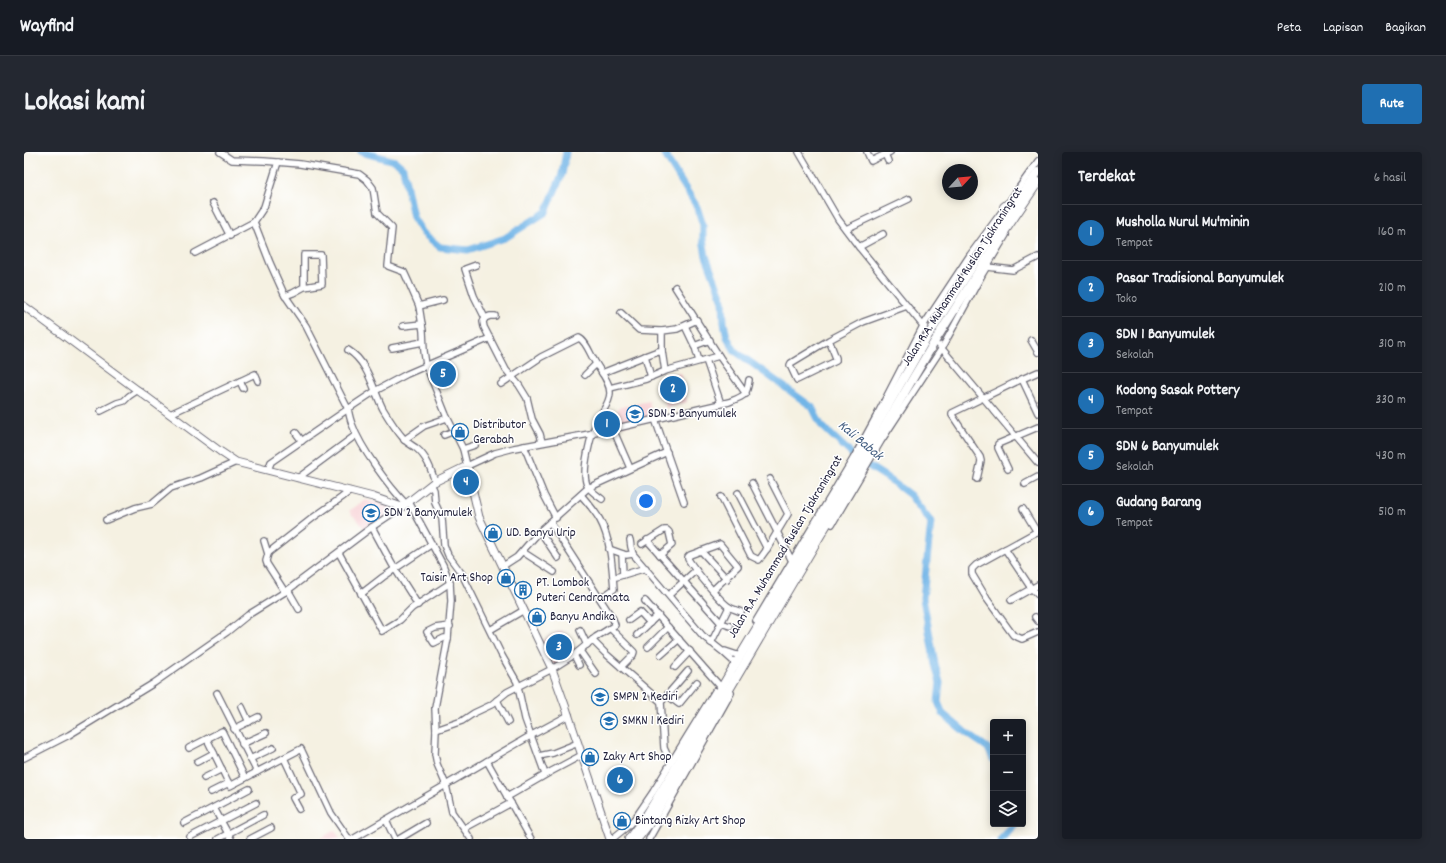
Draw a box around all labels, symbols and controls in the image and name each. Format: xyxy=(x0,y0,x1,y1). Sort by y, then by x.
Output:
text: Wayfind xyxy=(20,14,74,41)
text: Peta xyxy=(1277,18,1301,38)
text: Lapisan xyxy=(1323,18,1363,38)
text: Bagikan xyxy=(1385,18,1426,38)
text: Lokasi kami xyxy=(24,84,145,124)
button: Rute xyxy=(1362,84,1422,124)
north arrow xyxy=(942,164,978,200)
text: Terdekat xyxy=(1078,166,1135,190)
text: 6 hasil xyxy=(1374,169,1406,188)
street label: Jalan R.A. Muhammad Ruslan Tjakraningrat xyxy=(898,183,1028,370)
text: Musholla Nurul Mu'minin xyxy=(1116,212,1250,234)
text: 1 xyxy=(1090,223,1092,242)
text: 160 m xyxy=(1378,223,1406,242)
text: Tempat xyxy=(1116,234,1153,253)
text: Pasar Tradisional Banyumulek xyxy=(1116,268,1284,290)
text: 2 xyxy=(1088,279,1094,298)
text: 210 m xyxy=(1378,279,1406,298)
text: Toko xyxy=(1116,290,1137,309)
text: SDN 1 Banyumulek xyxy=(1116,324,1215,346)
text: 3 xyxy=(1088,335,1094,354)
text: 310 m xyxy=(1378,335,1406,354)
text: Sekolah xyxy=(1116,346,1154,365)
pin: 5 xyxy=(430,359,456,389)
pin: 2 xyxy=(660,374,686,404)
text: Kodong Sasak Pottery xyxy=(1116,380,1240,402)
text: 4 xyxy=(1088,391,1094,410)
text: 330 m xyxy=(1375,391,1406,410)
text: Tempat xyxy=(1116,402,1153,421)
school or university icon: SDN 5 Banyumulek xyxy=(625,404,645,424)
place label: SDN 5 Banyumulek xyxy=(648,405,737,424)
pin: 1 xyxy=(594,409,620,439)
place label: Distributor Gerabah xyxy=(473,416,526,450)
water label: Kali Babak xyxy=(833,416,888,467)
shop icon: Distributor Gerabah xyxy=(450,422,470,442)
text: SDN 6 Banyumulek xyxy=(1116,436,1219,458)
text: 5 xyxy=(1088,447,1094,466)
text: 430 m xyxy=(1376,447,1406,466)
street label: Jalan R.A. Muhammad Ruslan Tjakraningrat xyxy=(724,452,848,642)
text: Sekolah xyxy=(1116,458,1154,477)
pin: 4 xyxy=(453,467,479,497)
your location xyxy=(636,491,656,511)
text: Gudang Barang xyxy=(1116,492,1201,514)
school or university icon: SDN 2 Banyumulek xyxy=(361,503,381,523)
text: 6 xyxy=(1088,503,1094,522)
text: 510 m xyxy=(1378,503,1406,522)
place label: SDN 2 Banyumulek xyxy=(384,504,472,523)
text: Tempat xyxy=(1116,514,1153,533)
shop icon: UD. Banyu Urip xyxy=(483,523,503,543)
place label: UD. Banyu Urip xyxy=(506,524,576,543)
shop icon: Taisir Art Shop xyxy=(496,568,516,588)
place label: Taisir Art Shop xyxy=(421,569,493,588)
place label: PT. Lombok Puteri Cendramata xyxy=(536,574,630,608)
building icon: PT. Lombok Puteri Cendramata xyxy=(513,580,533,600)
shop icon: Banyu Andika xyxy=(527,607,547,627)
place label: Banyu Andika xyxy=(550,608,616,627)
pin: 3 xyxy=(546,632,572,662)
school or university icon: SMPN 2 Kediri xyxy=(590,687,610,707)
place label: SMPN 2 Kediri xyxy=(613,688,678,707)
school or university icon: SMKN 1 Kediri xyxy=(599,711,619,731)
place label: SMKN 1 Kediri xyxy=(622,712,685,731)
map controls xyxy=(990,719,1026,827)
button: + xyxy=(990,719,1026,755)
shop icon: Zaky Art Shop xyxy=(580,747,600,767)
place label: Zaky Art Shop xyxy=(603,748,672,767)
button: − xyxy=(990,755,1026,791)
pin: 6 xyxy=(607,765,633,795)
button: layers xyxy=(990,791,1026,827)
shop icon: Bintang Rizky Art Shop xyxy=(612,811,632,831)
place label: Bintang Rizky Art Shop xyxy=(635,812,746,831)

